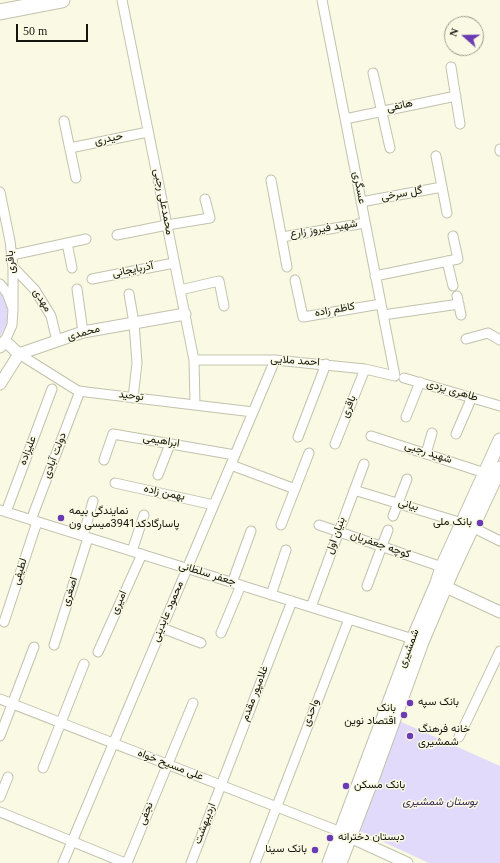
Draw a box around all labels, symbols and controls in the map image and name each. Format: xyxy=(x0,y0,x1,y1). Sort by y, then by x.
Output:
scale bar xyxy=(18,16,90,42)
north arrow xyxy=(444,16,484,56)
text: 50 m xyxy=(23,24,47,38)
text: N xyxy=(447,26,461,38)
street label: هاتفی xyxy=(386,98,414,116)
street label: حیدری xyxy=(94,131,124,149)
street label: محمدعلی رجبی xyxy=(149,168,175,236)
street label: عسگری xyxy=(348,171,368,205)
street label: گل سرخی xyxy=(380,185,424,205)
street label: شهید فیروز زارع xyxy=(289,218,359,242)
street label: باقری xyxy=(4,250,20,274)
street label: آذربایجانی xyxy=(111,261,155,281)
street label: مهدی xyxy=(29,287,53,315)
street label: کاظم زاده xyxy=(314,301,356,321)
street label: محمدی xyxy=(66,323,102,345)
street label: احمد ملایی xyxy=(270,354,320,370)
street label: طاهری یزدی xyxy=(425,378,479,406)
street label: توحید xyxy=(118,389,144,405)
street label: باقری xyxy=(340,394,360,420)
street label: دولت آبادی xyxy=(41,431,71,481)
street label: ابراهیمی xyxy=(142,433,180,451)
street label: علیزاده xyxy=(17,435,41,467)
street label: شهید رجبی xyxy=(403,440,453,468)
street label: بهمن زاده xyxy=(142,483,186,505)
street label: بیانی xyxy=(396,497,420,515)
place label: نمایندگی بیمه پاسارگادکد3941میسی ون xyxy=(69,505,180,531)
marker: نمایندگی بیمه پاسارگادکد3941میسی ون xyxy=(56,513,66,523)
street label: بنیان اول xyxy=(324,516,350,556)
place label: بانک ملی xyxy=(433,516,472,530)
marker: بانک ملی xyxy=(475,518,485,528)
street label: کوچه جعفریان xyxy=(348,530,412,562)
street label: لطیفی xyxy=(11,557,31,587)
street label: جعفر سلطانی xyxy=(177,560,237,590)
street label: اصغری xyxy=(60,576,82,608)
street label: محمود عابدینی xyxy=(150,580,188,644)
street label: امیری xyxy=(109,589,131,617)
street label: شمشیری xyxy=(397,628,423,670)
street label: غلامپور مقدم xyxy=(239,664,273,724)
place label: بانک سپه xyxy=(418,696,459,710)
street label: واحدی xyxy=(301,697,323,729)
marker: بانک سپه xyxy=(405,698,415,708)
place label: بانک اقتصاد نوین xyxy=(344,702,396,728)
marker: بانک اقتصاد نوین xyxy=(399,710,409,720)
place label: خانه فرهنگ شمشیری xyxy=(418,723,470,749)
marker: خانه فرهنگ شمشیری xyxy=(405,731,415,741)
street label: علی مسیح خواه xyxy=(135,747,205,785)
place label: بانک مسکن xyxy=(354,779,405,793)
marker: بانک مسکن xyxy=(341,781,351,791)
park label: بوستان شمشیری xyxy=(403,796,477,810)
street label: نجفی xyxy=(137,801,157,827)
street label: اردیبهشت xyxy=(192,802,220,846)
place label: دبستان دخترانه xyxy=(338,831,405,845)
marker: دبستان دخترانه xyxy=(325,833,335,843)
place label: بانک سینا xyxy=(265,843,307,857)
marker: بانک سینا xyxy=(310,845,320,855)

